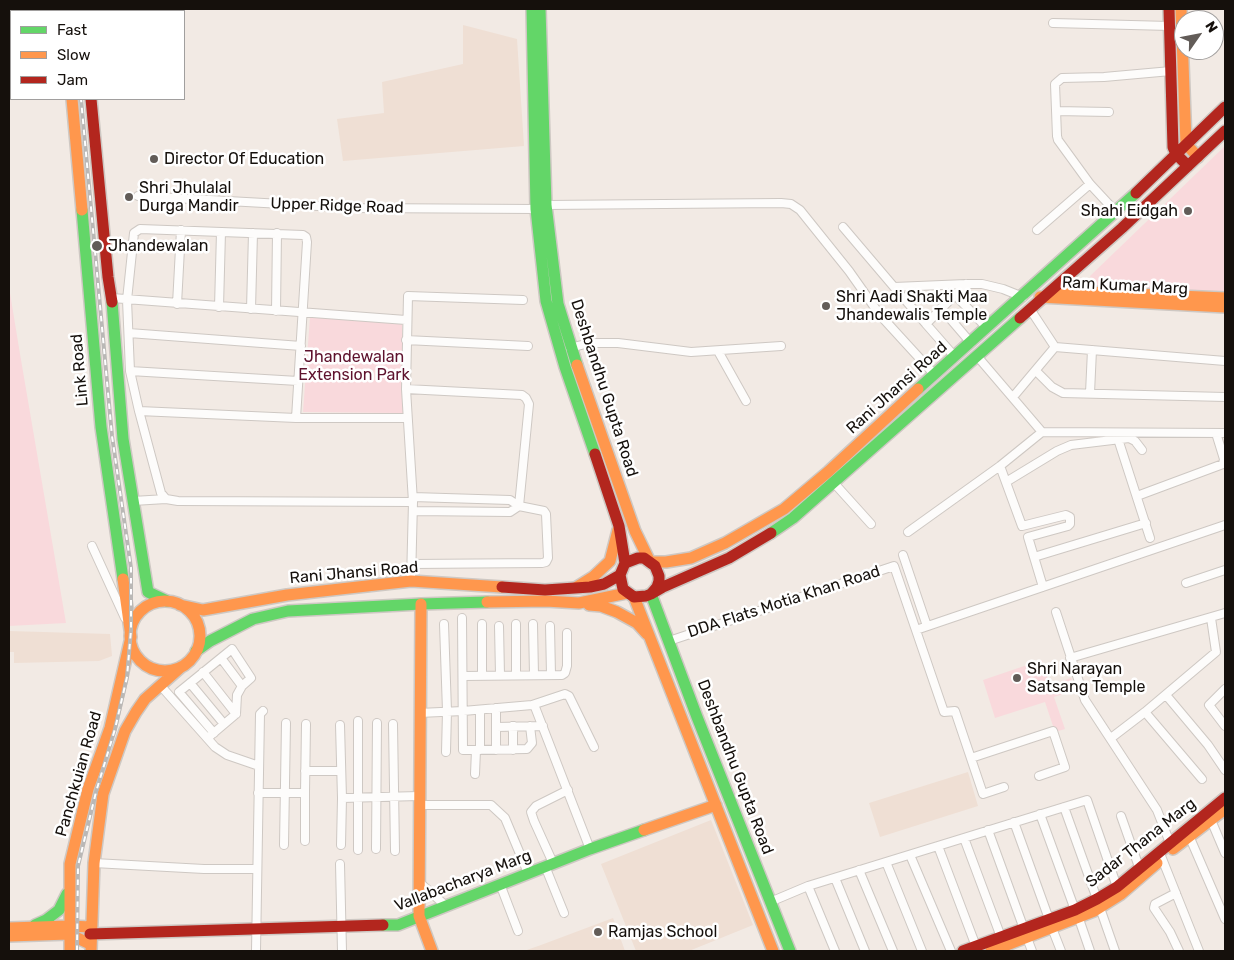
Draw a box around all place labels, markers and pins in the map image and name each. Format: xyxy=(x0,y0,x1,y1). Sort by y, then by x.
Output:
place label: Director Of Education xyxy=(164,149,324,169)
marker: Director Of Education xyxy=(148,153,160,165)
place label: Shri Jhulalal Durga Mandir xyxy=(139,178,239,216)
marker: Shri Jhulalal Durga Mandir xyxy=(123,191,135,203)
place label: Shahi Eidgah xyxy=(1081,201,1178,221)
marker: Shahi Eidgah xyxy=(1182,205,1194,217)
place label: Jhandewalan xyxy=(108,236,209,256)
marker: Jhandewalan xyxy=(90,239,104,253)
place label: Shri Aadi Shakti Maa Jhandewalis Temple xyxy=(836,287,988,325)
marker: Shri Aadi Shakti Maa Jhandewalis Temple xyxy=(820,300,832,312)
place label: Shri Narayan Satsang Temple xyxy=(1027,659,1145,697)
marker: Shri Narayan Satsang Temple xyxy=(1011,672,1023,684)
place label: Ramjas School xyxy=(608,922,717,942)
marker: Ramjas School xyxy=(592,926,604,938)

